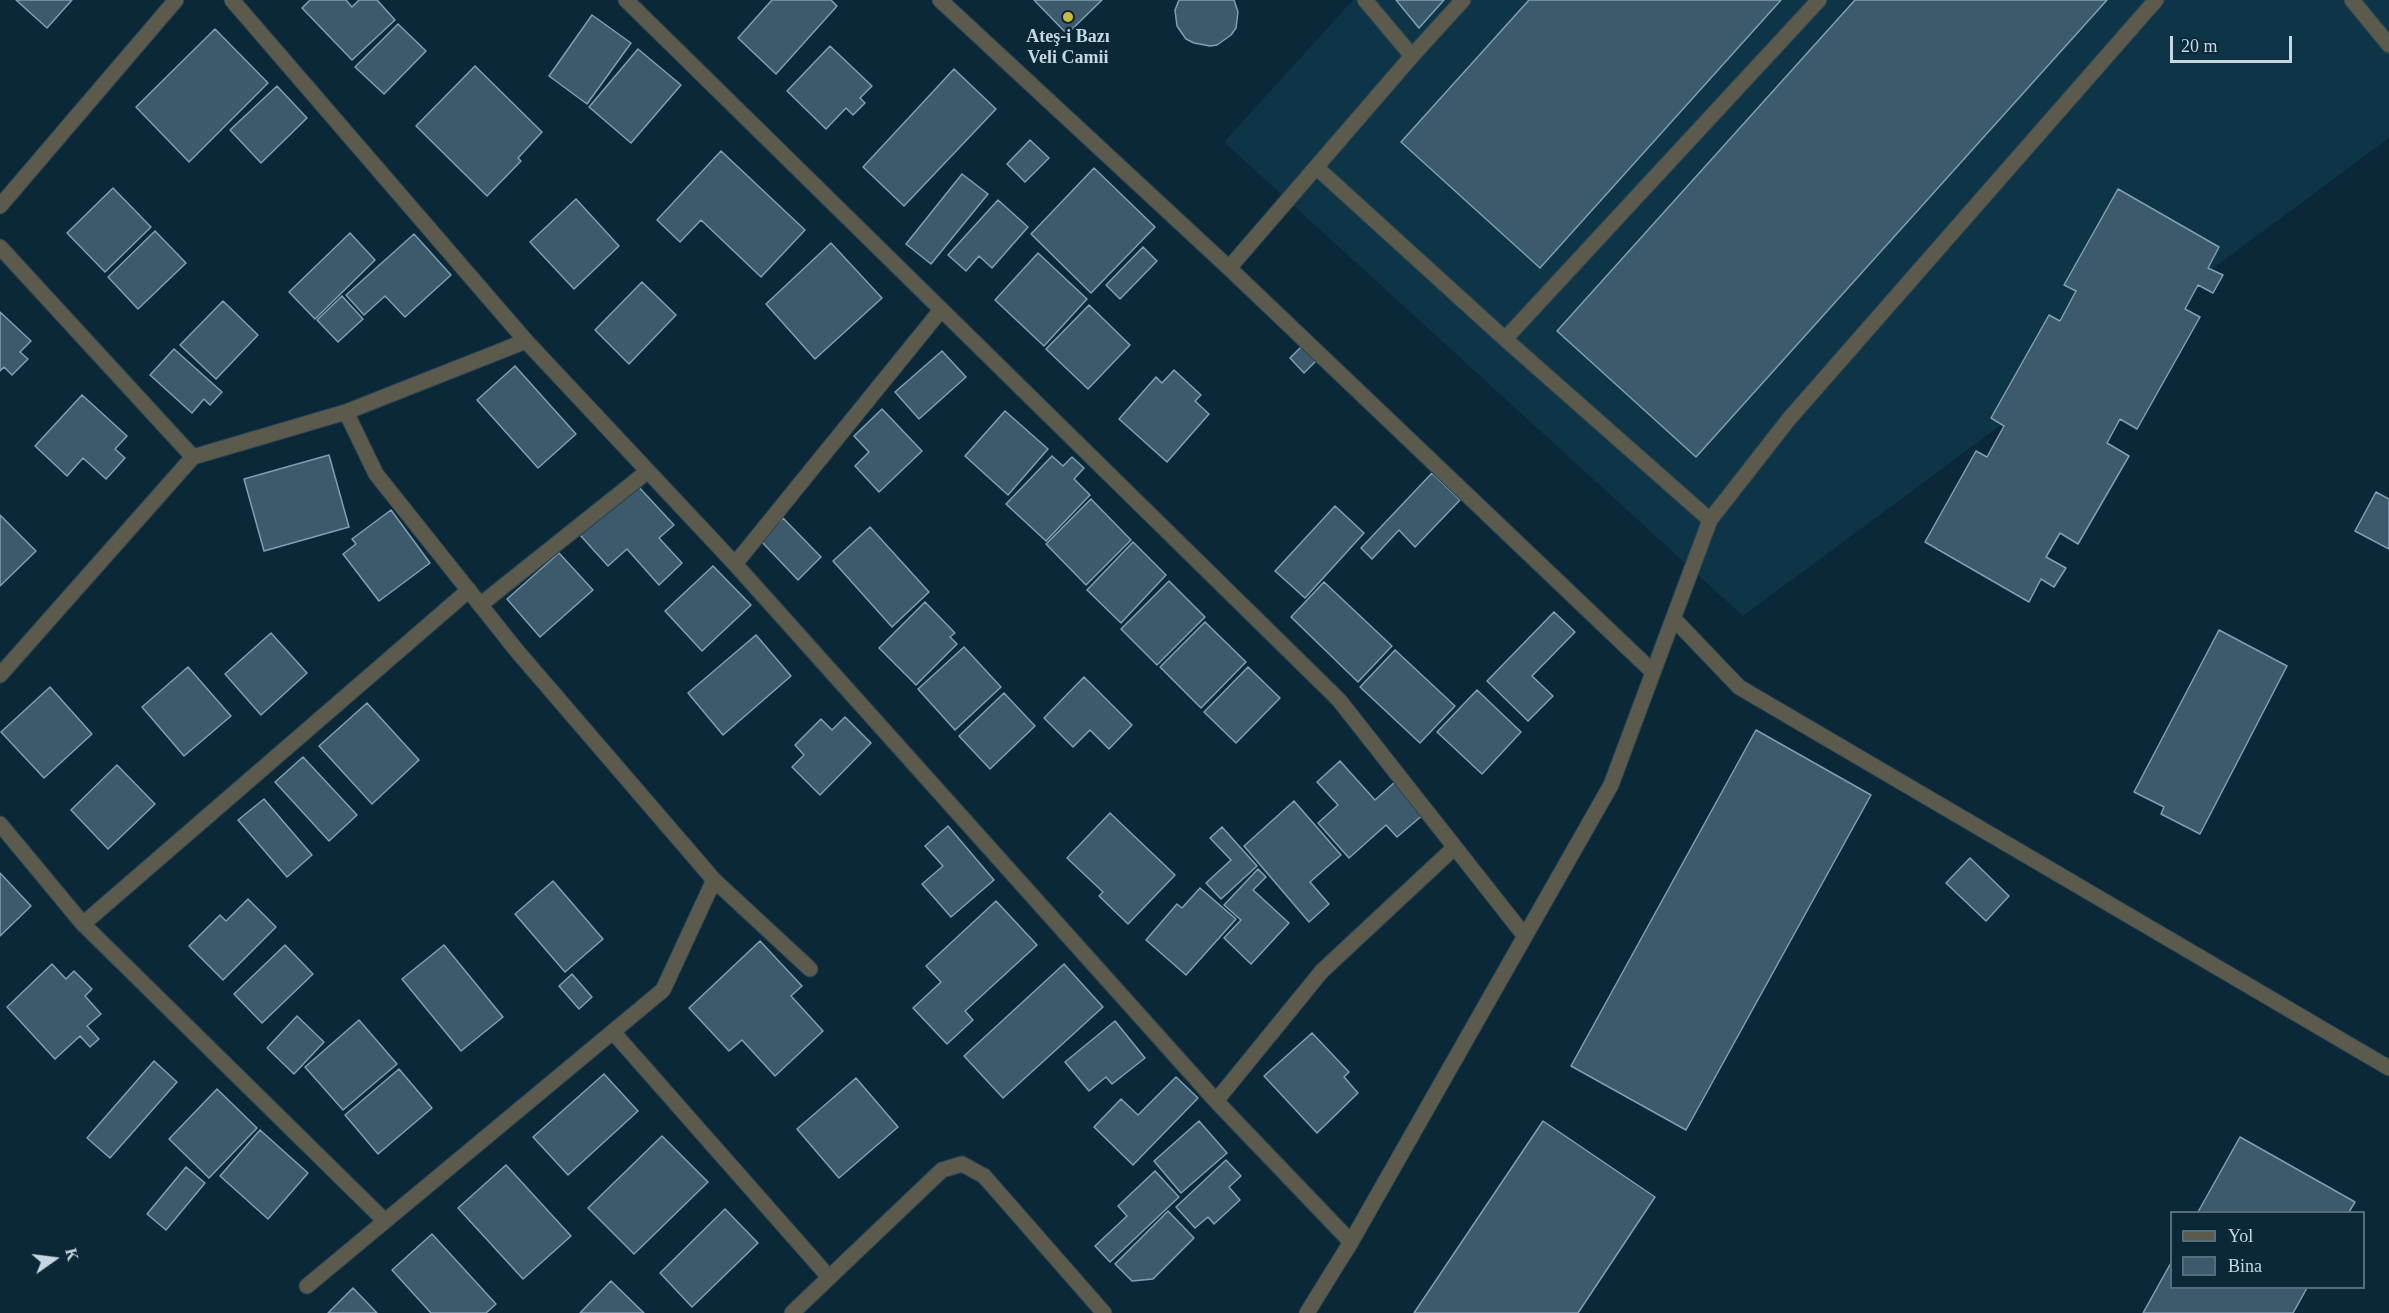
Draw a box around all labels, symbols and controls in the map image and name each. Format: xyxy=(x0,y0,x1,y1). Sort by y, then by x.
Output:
marker: Ateş-i Bazı Veli Camii xyxy=(1061,10,1075,24)
scale bar xyxy=(2173,24,2294,62)
place label: Ateş-i Bazı Veli Camii xyxy=(1026,26,1110,68)
text: 20 m xyxy=(2181,36,2218,56)
legend xyxy=(2170,1211,2365,1289)
text: Yol xyxy=(2228,1226,2253,1246)
north arrow xyxy=(24,1229,84,1289)
text: K xyxy=(62,1246,82,1263)
text: Bina xyxy=(2228,1256,2262,1276)

